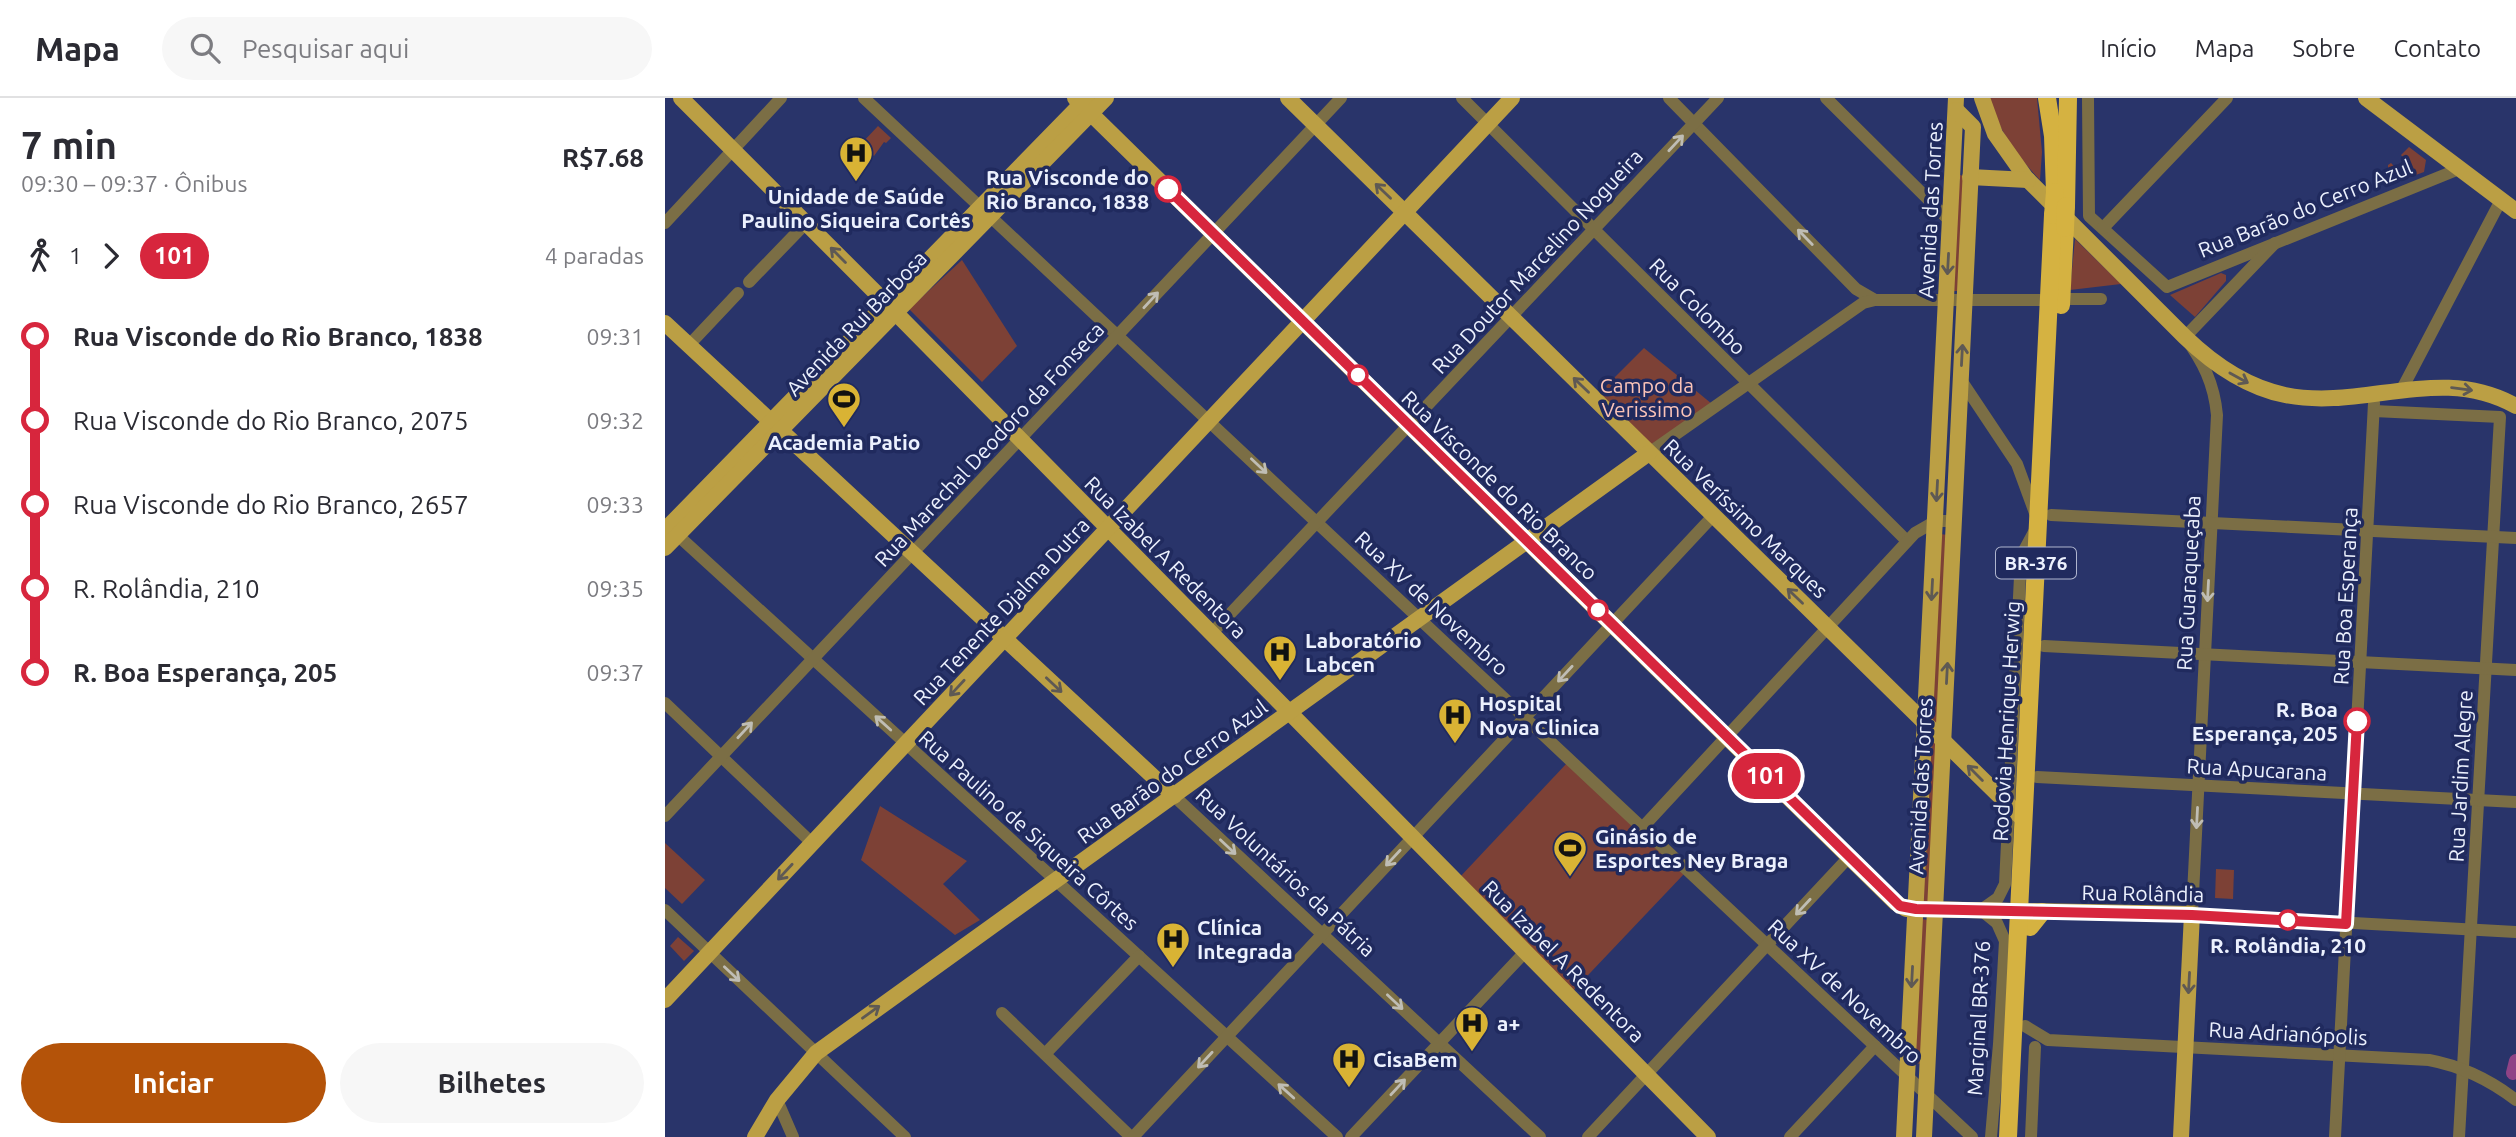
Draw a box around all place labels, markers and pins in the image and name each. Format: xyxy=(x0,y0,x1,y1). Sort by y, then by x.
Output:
hospital icon: Unidade de Saúde Paulino Siqueira Cortês xyxy=(837,134,875,183)
place label: Rua Visconde do Rio Branco, 1838 xyxy=(986,165,1149,213)
marker: Rua Visconde do Rio Branco, 1838 xyxy=(1155,176,1181,202)
place label: Unidade de Saúde Paulino Siqueira Cortês xyxy=(741,184,971,232)
unlabelled marker xyxy=(1348,365,1368,385)
sports icon: Academia Patio xyxy=(825,380,863,429)
place label: Academia Patio xyxy=(768,430,920,454)
unlabelled marker xyxy=(1588,600,1608,620)
place label: Laboratório Labcen xyxy=(1305,628,1422,676)
hospital icon: Laboratório Labcen xyxy=(1261,633,1299,682)
place label: Hospital Nova Clinica xyxy=(1479,691,1600,739)
hospital icon: Hospital Nova Clinica xyxy=(1436,696,1474,745)
place label: R. Boa Esperança, 205 xyxy=(2192,697,2338,745)
marker: R. Boa Esperança, 205 xyxy=(2344,708,2370,734)
place label: Ginásio de Esportes Ney Braga xyxy=(1595,824,1788,872)
sports icon: Ginásio de Esportes Ney Braga xyxy=(1551,829,1589,878)
marker: R. Rolândia, 210 xyxy=(2278,910,2298,930)
place label: Clínica Integrada xyxy=(1197,915,1293,963)
hospital icon: Clínica Integrada xyxy=(1154,920,1192,969)
place label: R. Rolândia, 210 xyxy=(2210,933,2366,957)
hospital icon: a+ xyxy=(1453,1004,1491,1053)
place label: a+ xyxy=(1497,1011,1520,1035)
hospital icon: CisaBem xyxy=(1330,1040,1368,1089)
place label: CisaBem xyxy=(1373,1047,1458,1071)

